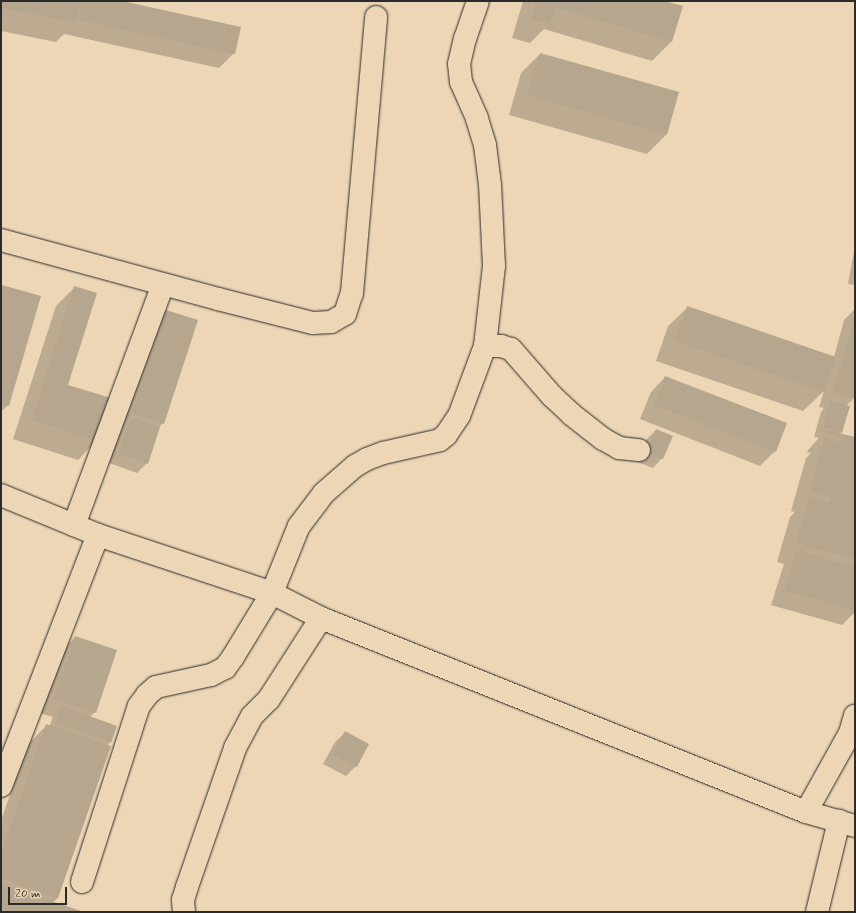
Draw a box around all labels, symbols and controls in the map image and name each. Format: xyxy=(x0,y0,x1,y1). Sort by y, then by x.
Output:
scale bar xyxy=(10,879,69,905)
text: 20 m xyxy=(15,886,41,902)

